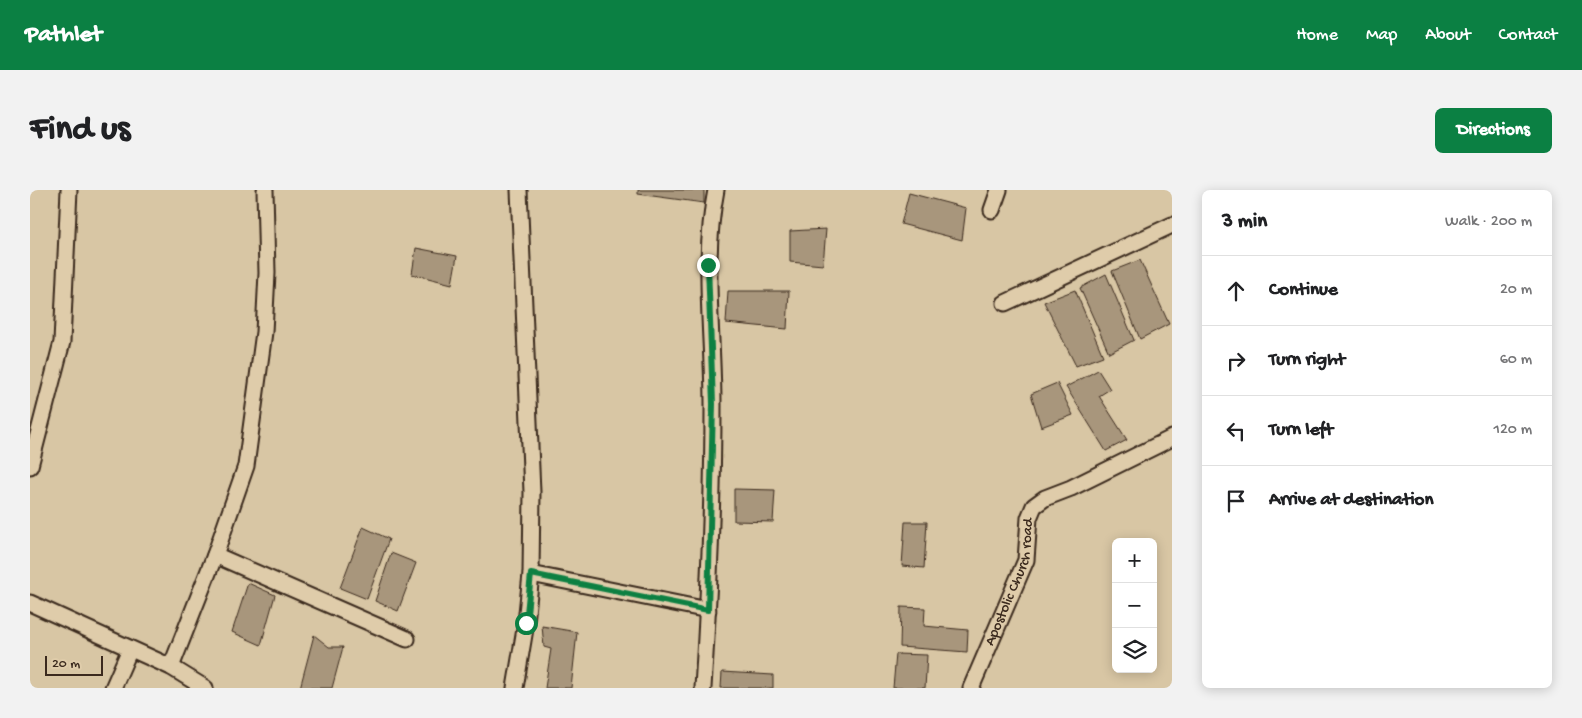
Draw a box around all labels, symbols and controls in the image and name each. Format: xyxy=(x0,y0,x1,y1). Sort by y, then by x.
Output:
text: Pathlet xyxy=(25,21,102,50)
text: Home xyxy=(1296,25,1338,46)
text: Map xyxy=(1366,25,1397,46)
text: About xyxy=(1425,25,1471,46)
text: Contact xyxy=(1499,25,1557,46)
button: Directions xyxy=(1435,108,1552,153)
text: Find us xyxy=(30,110,130,151)
text: 3 min xyxy=(1222,210,1267,235)
text: Walk · 200 m xyxy=(1445,213,1532,232)
route end xyxy=(697,254,720,277)
icon: ahead xyxy=(1222,277,1250,305)
text: Continue xyxy=(1269,279,1338,302)
text: 20 m xyxy=(1500,281,1532,300)
icon: right xyxy=(1222,347,1250,375)
text: Turn right xyxy=(1269,349,1345,372)
text: 60 m xyxy=(1500,351,1532,370)
icon: left xyxy=(1222,417,1250,445)
text: Turn left xyxy=(1269,419,1333,442)
text: 120 m xyxy=(1493,421,1532,440)
icon: arrive xyxy=(1222,487,1250,515)
text: Arrive at destination xyxy=(1269,489,1433,512)
street label: Apostolic Church road xyxy=(981,516,1038,648)
map controls xyxy=(1112,538,1157,673)
button: + xyxy=(1112,538,1157,583)
button: − xyxy=(1112,583,1157,628)
route start xyxy=(515,612,538,635)
button: layers xyxy=(1112,628,1157,673)
scale bar xyxy=(45,653,102,676)
text: 20 m xyxy=(52,656,80,673)

